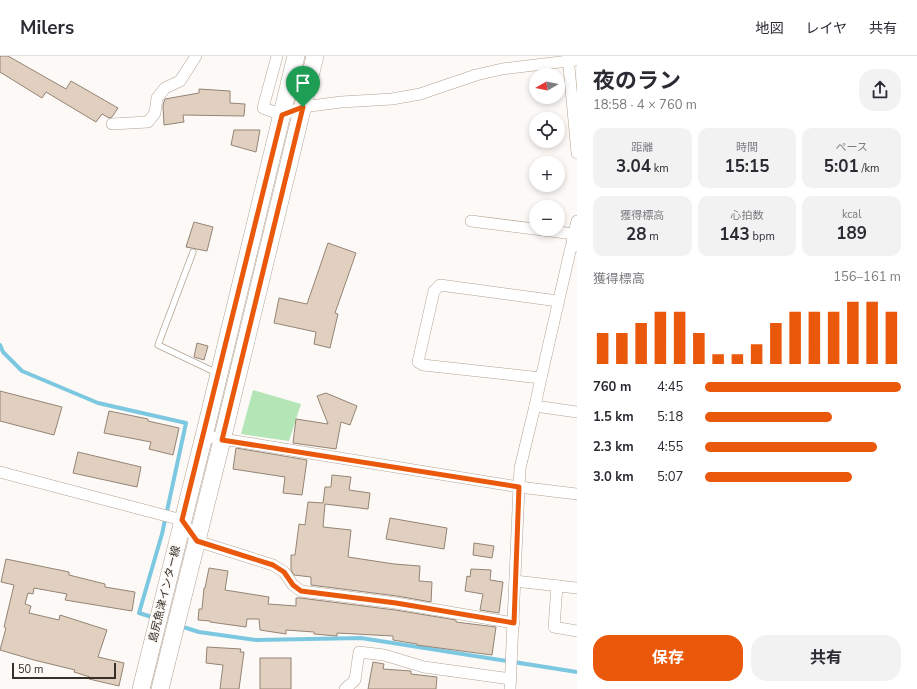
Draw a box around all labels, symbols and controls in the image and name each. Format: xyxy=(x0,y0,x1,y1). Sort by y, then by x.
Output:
text: Milers xyxy=(20,15,74,41)
text: 地図 xyxy=(755,19,783,38)
text: レイヤ xyxy=(805,19,847,38)
text: 共有 xyxy=(869,19,897,38)
pin xyxy=(286,66,320,107)
text: 夜のラン xyxy=(593,66,681,96)
north arrow xyxy=(529,68,565,104)
map controls xyxy=(529,68,565,236)
button: share xyxy=(859,69,901,111)
icon: arrive xyxy=(292,72,314,94)
text: 18:58 · 4 × 760 m xyxy=(593,96,697,114)
button: locate xyxy=(529,112,565,148)
text: 距離 xyxy=(631,140,653,155)
text: 時間 xyxy=(736,140,758,155)
text: ペース xyxy=(835,140,868,155)
text: 3.04 xyxy=(616,155,651,178)
text: 15:15 xyxy=(724,155,770,178)
text: 5:01 xyxy=(824,155,859,178)
button: + xyxy=(529,156,565,192)
text: km xyxy=(651,161,669,176)
text: /km xyxy=(859,161,879,176)
button: − xyxy=(529,200,565,236)
text: kcal xyxy=(842,207,861,222)
text: 獲得標高 xyxy=(620,208,664,223)
text: 心拍数 xyxy=(730,208,763,223)
text: 189 xyxy=(836,222,867,245)
text: 28 xyxy=(626,223,646,246)
text: 143 xyxy=(719,223,750,246)
text: m xyxy=(646,229,659,244)
text: bpm xyxy=(750,229,775,244)
text: 156–161 m xyxy=(833,268,901,286)
text: 獲得標高 xyxy=(593,270,645,288)
text: 760 m xyxy=(593,378,631,396)
text: 4:45 xyxy=(657,378,683,396)
text: 1.5 km xyxy=(593,408,634,426)
text: 5:18 xyxy=(657,408,683,426)
text: 2.3 km xyxy=(593,438,634,456)
text: 4:55 xyxy=(657,438,683,456)
text: 3.0 km xyxy=(593,468,634,486)
text: 5:07 xyxy=(657,468,683,486)
street label: 島尻魚津インター線 xyxy=(145,544,184,644)
button: 保存 xyxy=(593,635,743,681)
button: 共有 xyxy=(751,635,901,681)
scale bar xyxy=(12,661,116,680)
text: 50 m xyxy=(18,662,43,677)

